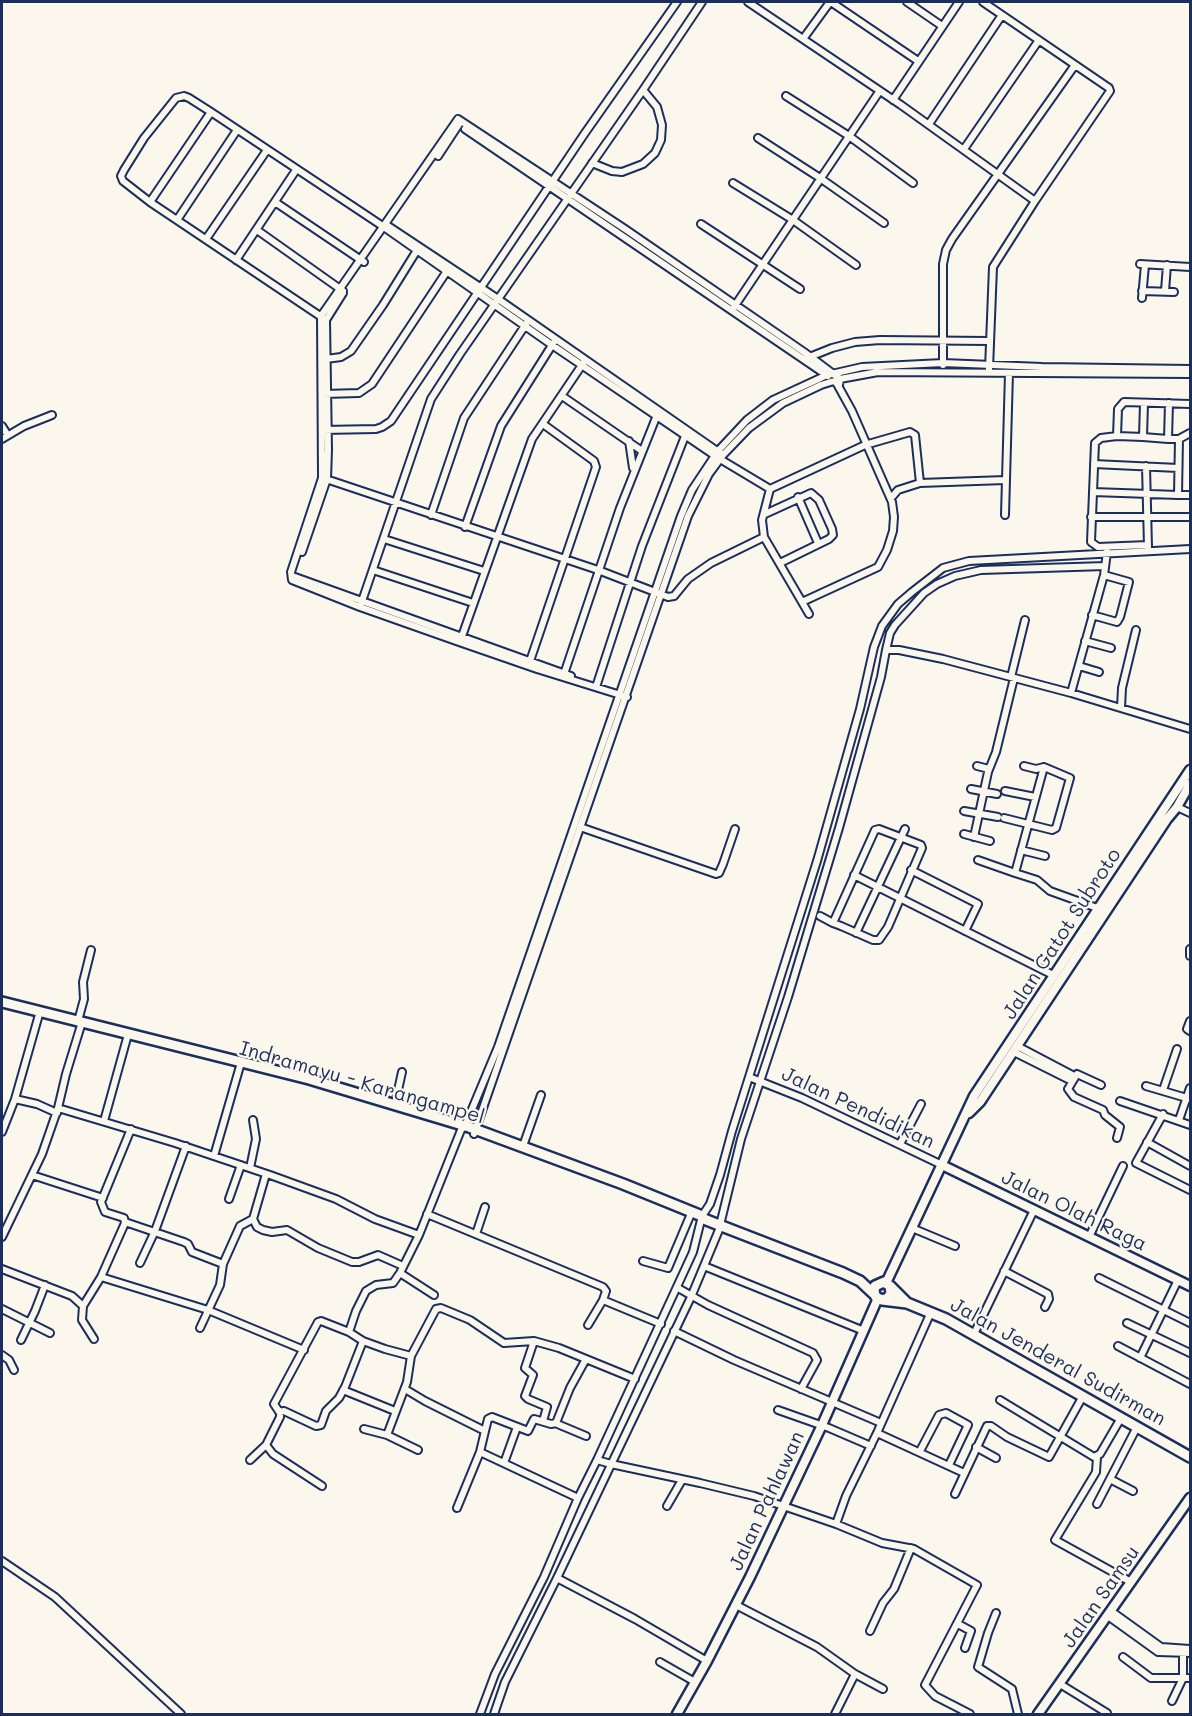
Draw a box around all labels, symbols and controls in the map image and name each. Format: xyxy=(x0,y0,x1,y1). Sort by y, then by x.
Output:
street label: Jalan Gatot Subroto xyxy=(998,844,1126,1024)
street label: Indramayu - Karangampel xyxy=(237,1036,487,1130)
street label: Jalan Pendidikan xyxy=(778,1062,938,1154)
street label: Jalan Olah Raga xyxy=(997,1165,1151,1257)
street label: Jalan Jenderal Sudirman xyxy=(946,1293,1170,1431)
street label: Jalan Pahlawan xyxy=(724,1428,810,1574)
street label: Jalan Samsu xyxy=(1057,1541,1145,1653)

